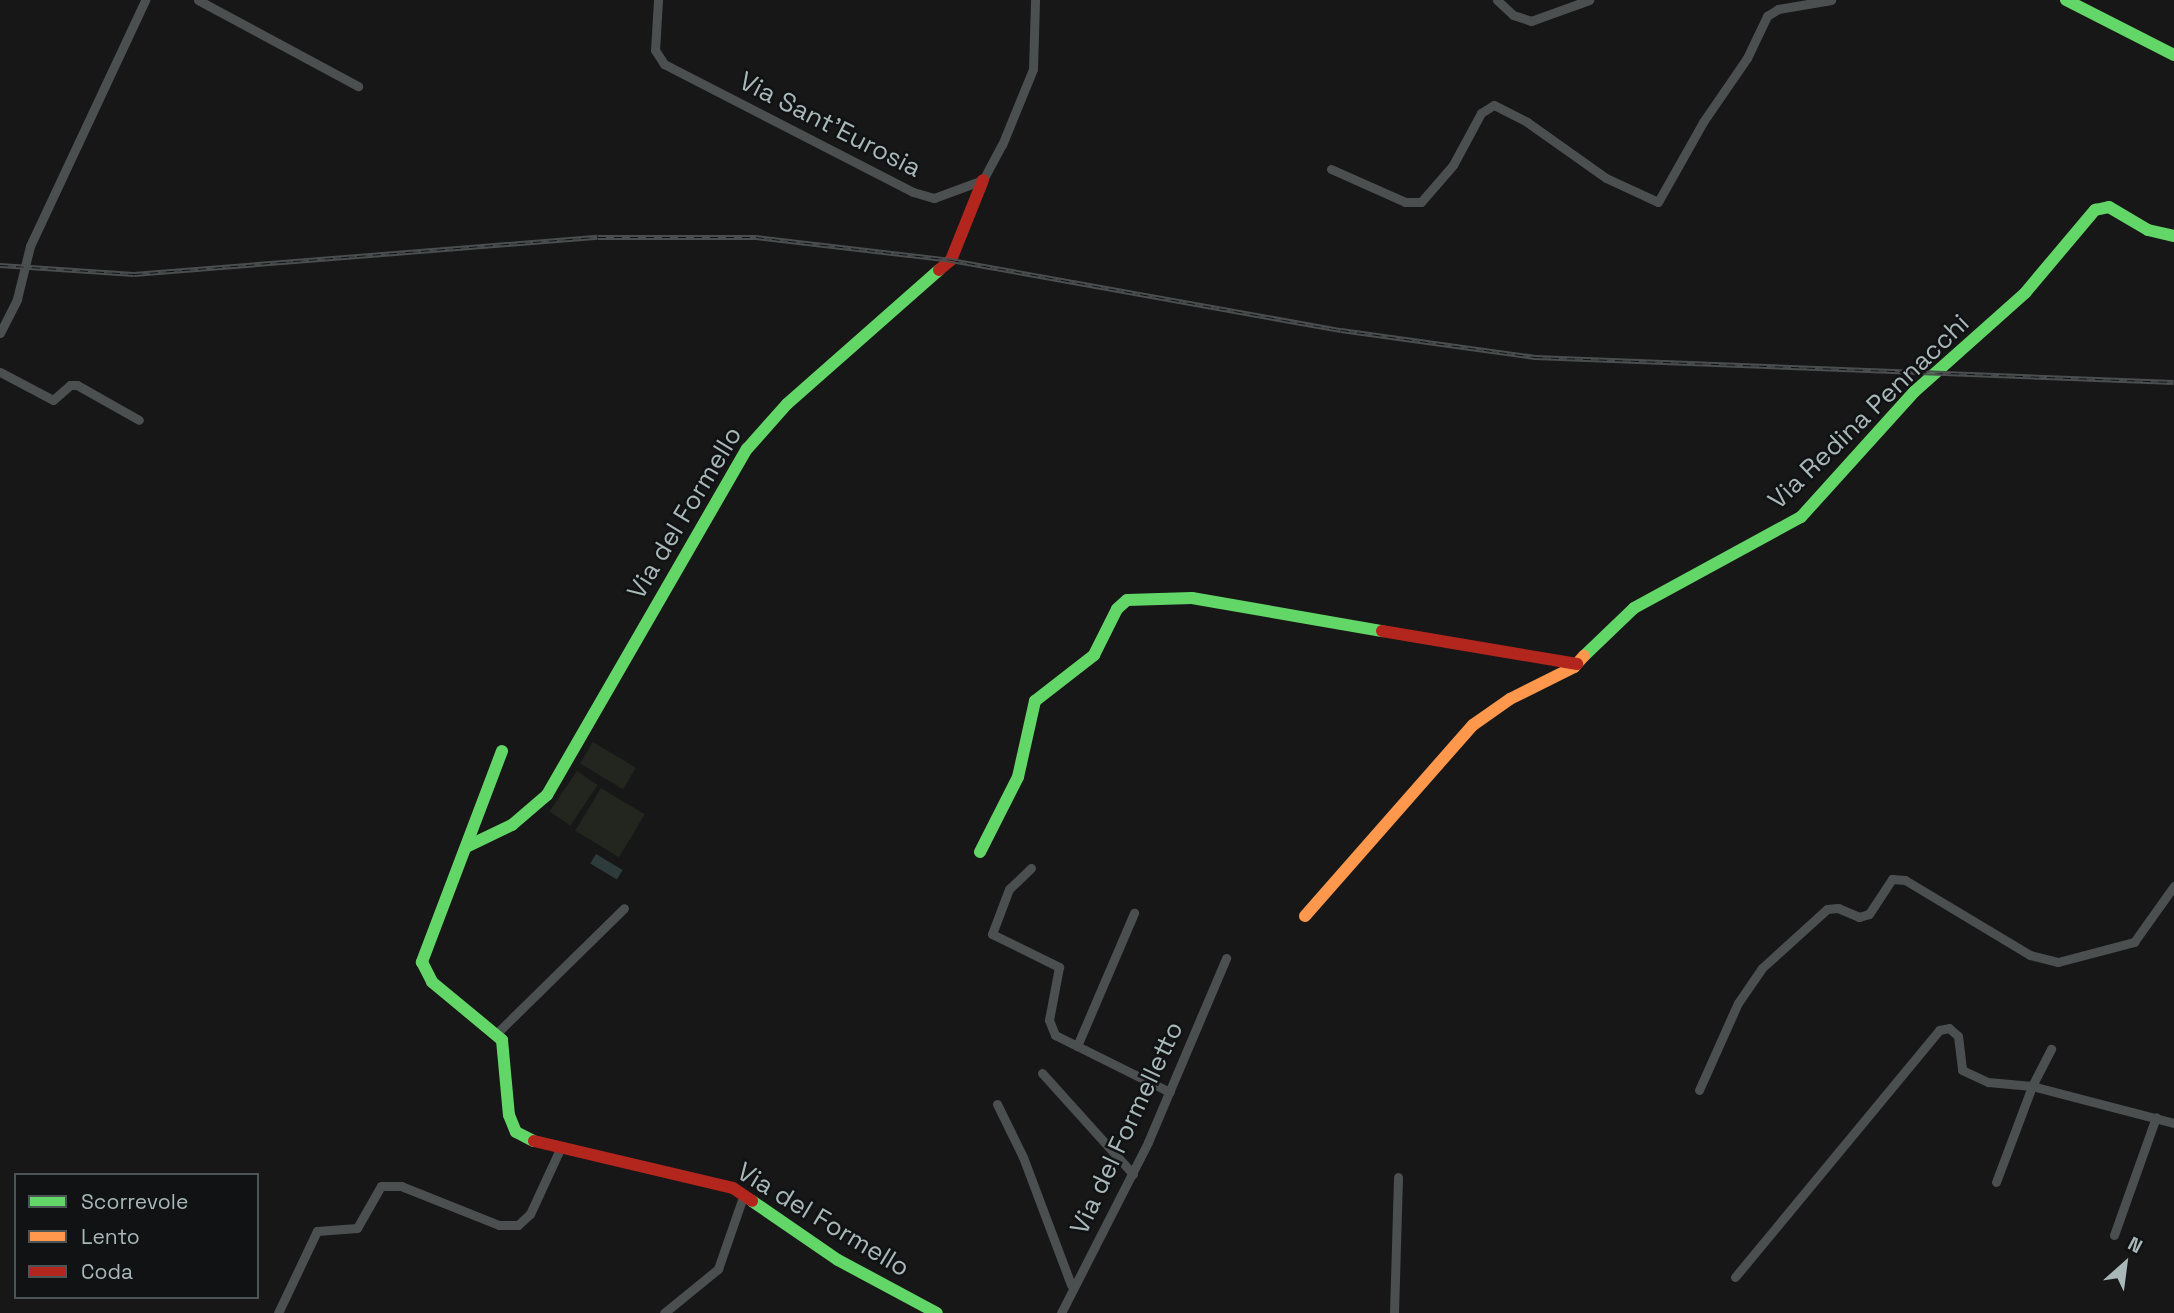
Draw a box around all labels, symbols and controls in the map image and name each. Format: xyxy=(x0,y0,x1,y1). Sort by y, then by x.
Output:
street label: Via Sant'Eurosia xyxy=(734,66,926,184)
street label: Via Redina Pennacchi xyxy=(1762,308,1976,516)
street label: Via del Formello xyxy=(621,421,749,605)
street label: Via del Formelletto xyxy=(1064,1017,1190,1239)
street label: Via del Formello xyxy=(731,1156,915,1284)
legend xyxy=(14,1173,259,1299)
text: Scorrevole xyxy=(81,1188,188,1215)
text: Lento xyxy=(81,1223,140,1250)
north arrow xyxy=(2090,1229,2160,1299)
text: N xyxy=(2124,1231,2147,1259)
text: Coda xyxy=(81,1258,133,1285)

